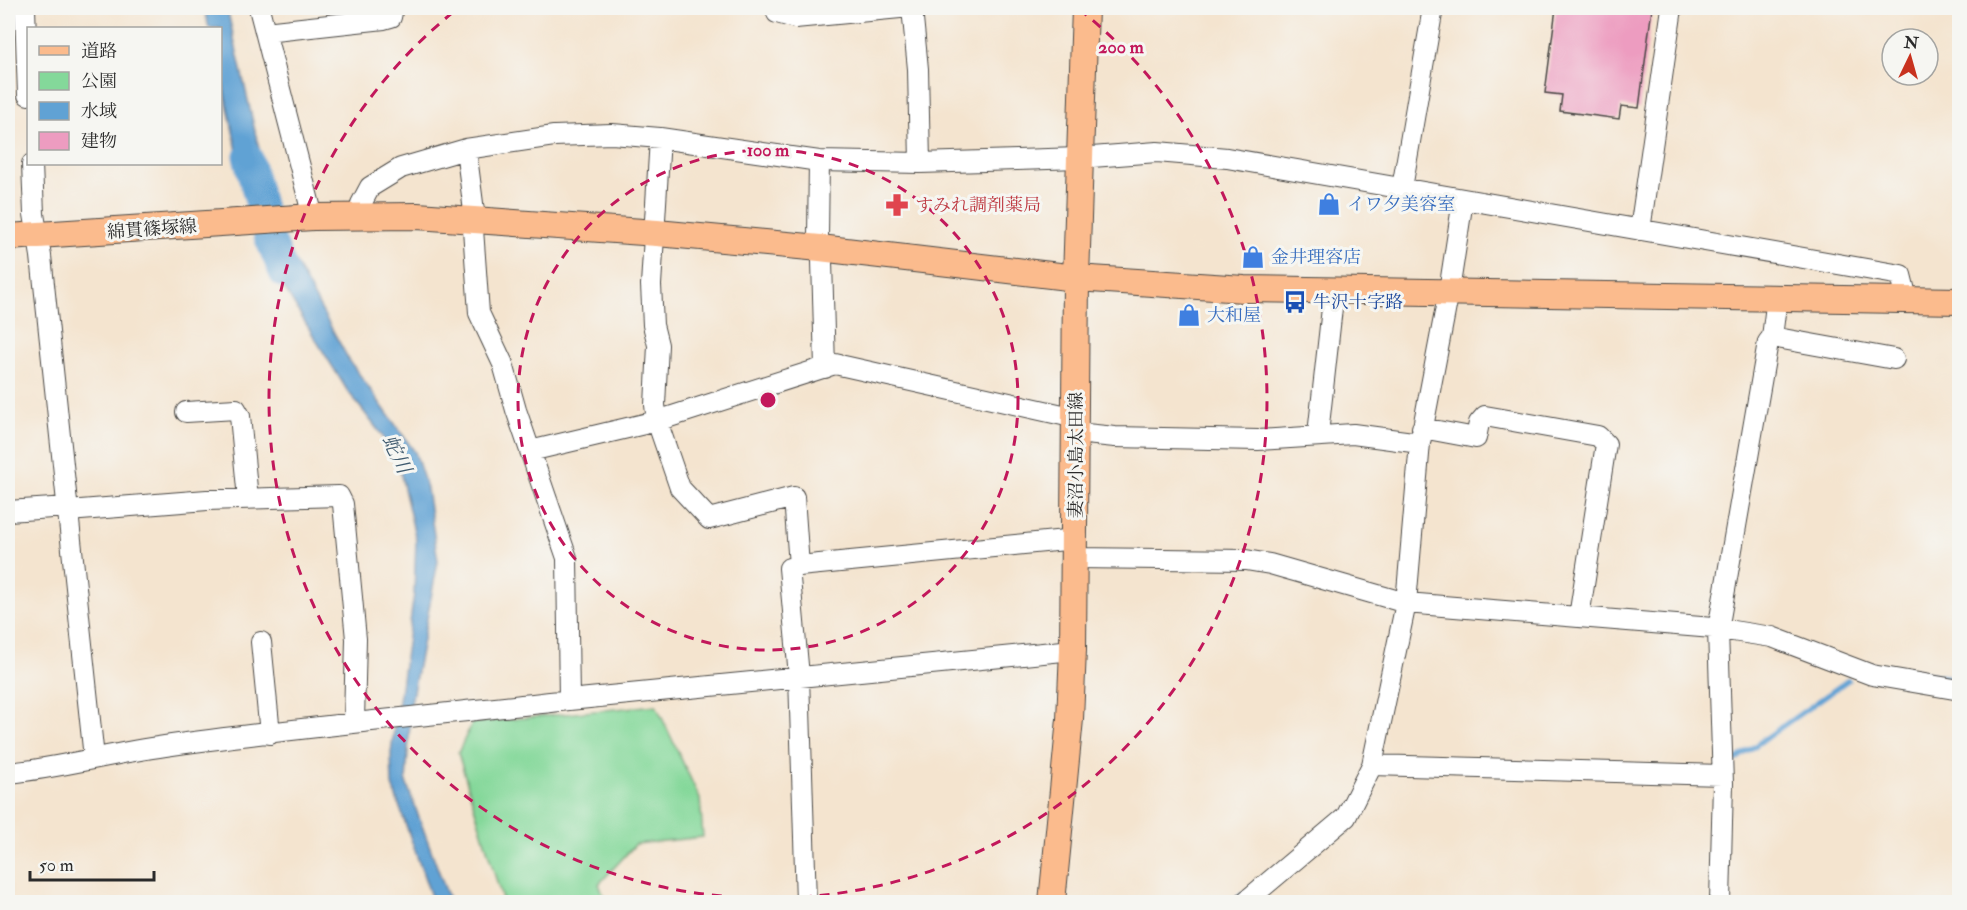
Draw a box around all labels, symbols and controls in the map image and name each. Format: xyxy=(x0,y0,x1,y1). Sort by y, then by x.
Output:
legend xyxy=(27,27,222,165)
north arrow xyxy=(1880,27,1940,87)
text: N xyxy=(1902,32,1920,54)
text: 200 m xyxy=(1098,36,1145,59)
text: 道路 xyxy=(81,40,117,63)
text: 公園 xyxy=(81,70,117,93)
text: 水域 xyxy=(81,100,117,123)
text: 建物 xyxy=(81,130,117,153)
text: 100 m xyxy=(747,139,790,162)
shop icon: イワ夕美容室 xyxy=(1316,191,1342,217)
pharmacy icon: すみれ調剤薬局 xyxy=(884,192,910,218)
place label: イワ夕美容室 xyxy=(1347,193,1455,216)
place label: すみれ調剤薬局 xyxy=(915,194,1041,217)
street label: 綿貫篠塚線 xyxy=(106,215,198,244)
shop icon: 金井理容店 xyxy=(1240,244,1266,270)
place label: 金井理容店 xyxy=(1271,246,1361,269)
bus stop icon: 牛沢十字路 xyxy=(1282,289,1308,315)
place label: 牛沢十字路 xyxy=(1313,291,1403,314)
shop icon: 大和屋 xyxy=(1176,302,1202,328)
place label: 大和屋 xyxy=(1207,304,1261,327)
centre of rings xyxy=(758,390,778,410)
street label: 妻沼小島太田線 xyxy=(1065,392,1088,518)
water label: 蛇川 xyxy=(377,431,417,479)
scale bar xyxy=(30,844,154,882)
text: 50 m xyxy=(39,854,74,877)

